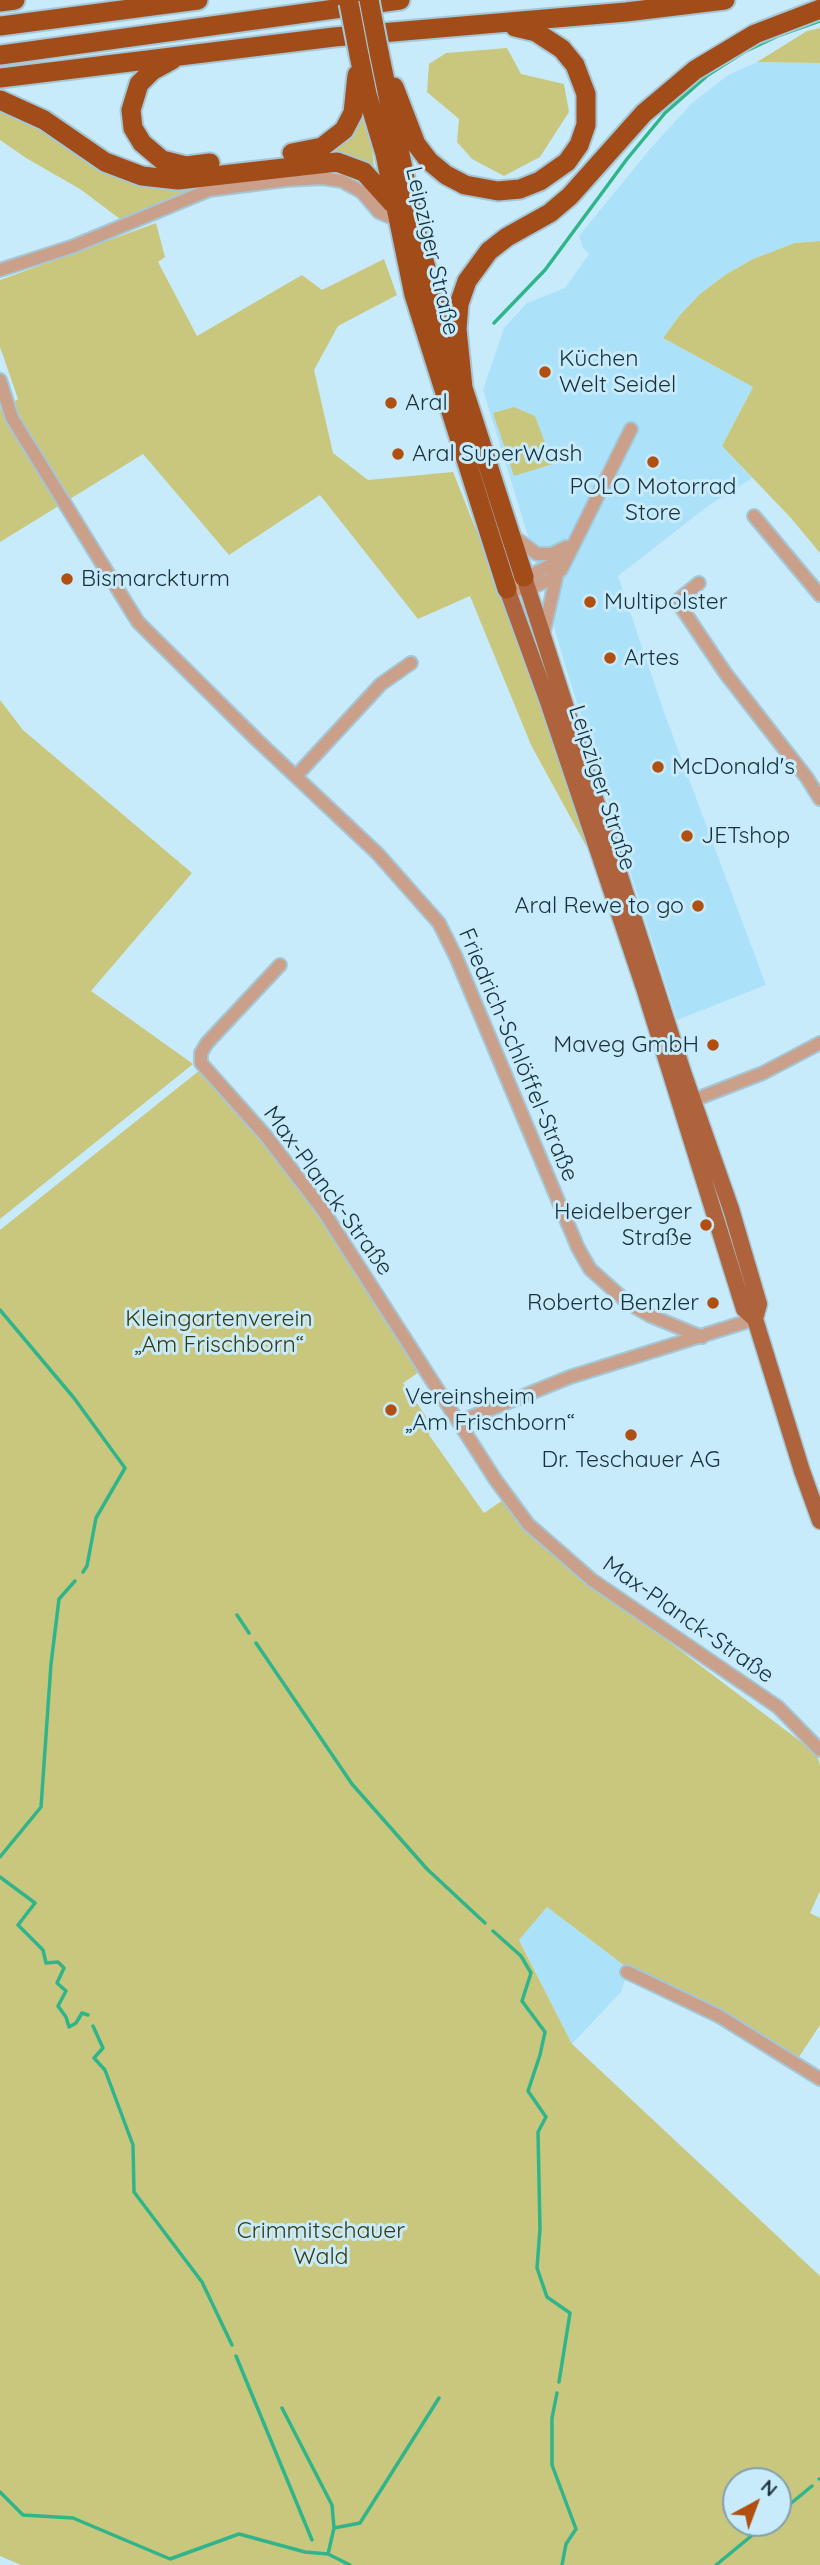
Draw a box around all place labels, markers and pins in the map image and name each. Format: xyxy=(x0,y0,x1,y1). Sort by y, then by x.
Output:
place label: Küchen Welt Seidel xyxy=(559,345,676,399)
marker: Küchen Welt Seidel xyxy=(537,364,553,380)
place label: Aral xyxy=(405,389,448,417)
marker: Aral xyxy=(383,395,399,411)
place label: Aral SuperWash xyxy=(412,440,583,468)
marker: Aral SuperWash xyxy=(390,446,406,462)
marker: POLO Motorrad Store xyxy=(645,454,661,470)
place label: POLO Motorrad Store xyxy=(569,473,737,527)
place label: Bismarckturm xyxy=(81,565,230,593)
marker: Bismarckturm xyxy=(59,571,75,587)
place label: Multipolster xyxy=(604,588,727,616)
marker: Multipolster xyxy=(582,594,598,610)
place label: Artes xyxy=(624,644,679,672)
marker: Artes xyxy=(602,650,618,666)
place label: McDonald's xyxy=(672,753,795,781)
marker: McDonald's xyxy=(650,759,666,775)
place label: JETshop xyxy=(701,822,790,850)
marker: JETshop xyxy=(679,828,695,844)
place label: Aral Rewe to go xyxy=(515,892,684,920)
marker: Aral Rewe to go xyxy=(690,898,706,914)
place label: Maveg GmbH xyxy=(553,1031,699,1059)
marker: Maveg GmbH xyxy=(705,1037,721,1053)
place label: Heidelberger Straße xyxy=(554,1198,692,1252)
marker: Heidelberger Straße xyxy=(698,1217,714,1233)
place label: Roberto Benzler xyxy=(527,1289,699,1317)
marker: Roberto Benzler xyxy=(705,1295,721,1311)
place label: Vereinsheim „Am Frischborn“ xyxy=(405,1383,575,1437)
marker: Vereinsheim „Am Frischborn“ xyxy=(383,1402,399,1418)
marker: Dr. Teschauer AG xyxy=(623,1427,639,1443)
place label: Dr. Teschauer AG xyxy=(542,1446,720,1474)

